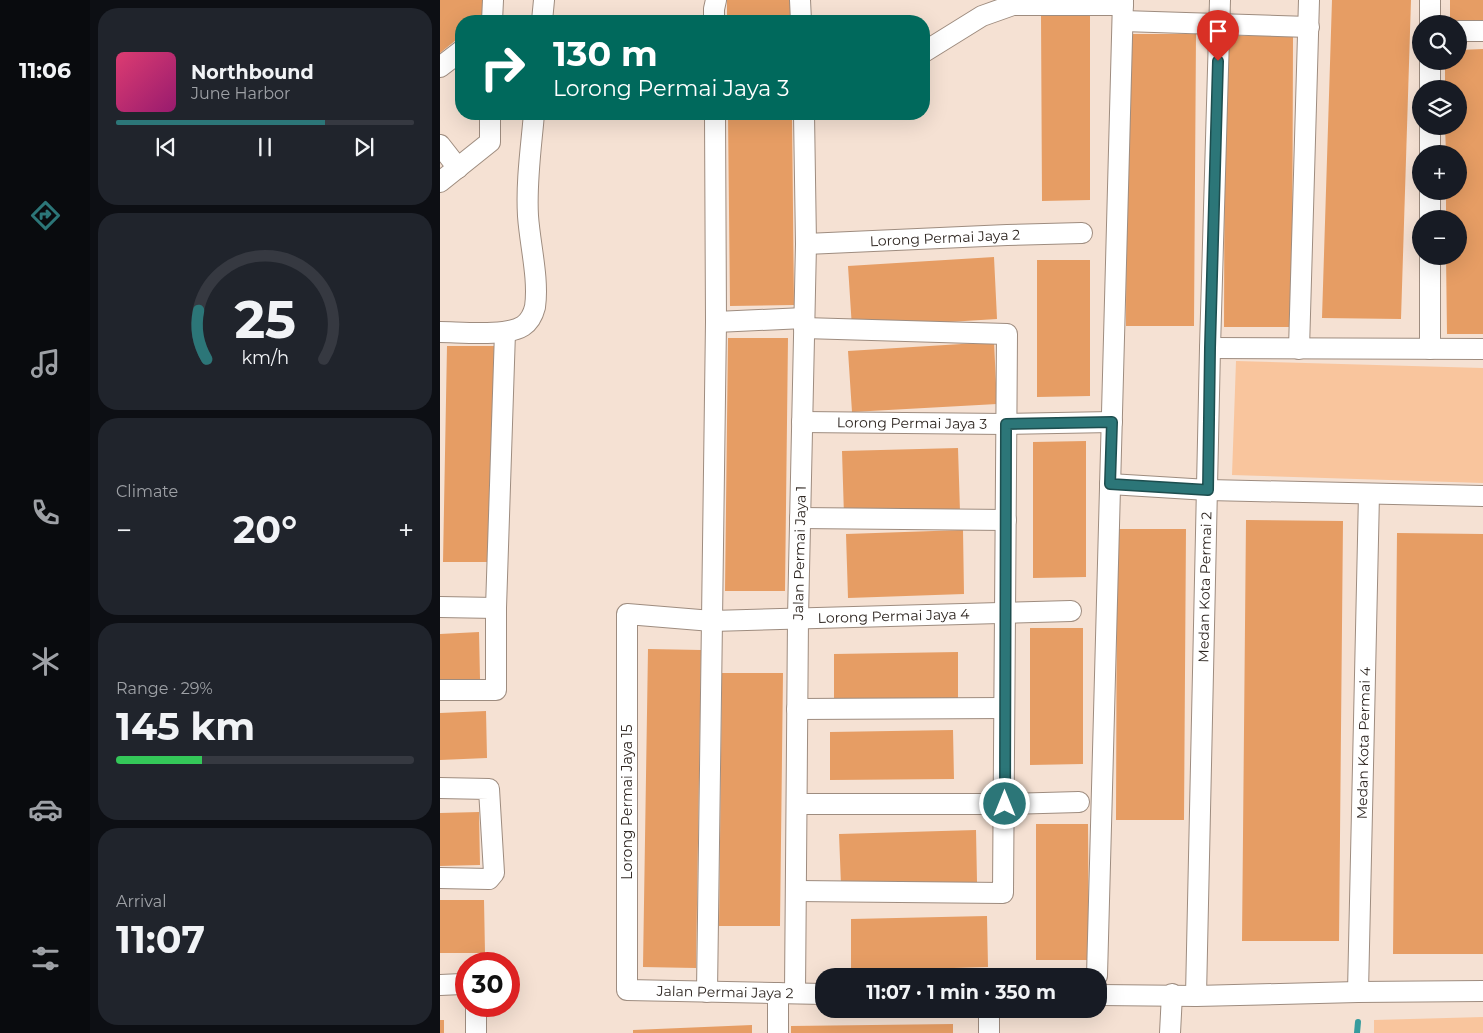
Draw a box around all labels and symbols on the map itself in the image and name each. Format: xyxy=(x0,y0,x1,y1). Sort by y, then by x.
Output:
pin xyxy=(1197,10,1239,61)
street label: Lorong Permai Jaya 2 xyxy=(869,226,1020,250)
street label: Lorong Permai Jaya 3 xyxy=(837,413,987,433)
street label: Jalan Permai Jaya 1 xyxy=(789,486,810,621)
street label: Medan Kota Permai 2 xyxy=(1194,511,1215,663)
street label: Lorong Permai Jaya 4 xyxy=(817,605,970,627)
street label: Medan Kota Permai 4 xyxy=(1353,666,1374,819)
street label: Lorong Permai Jaya 15 xyxy=(618,724,636,880)
position arrow xyxy=(978,777,1030,829)
speed limit sign: 30 xyxy=(455,952,520,1017)
street label: Jalan Permai Jaya 2 xyxy=(655,982,794,1002)

